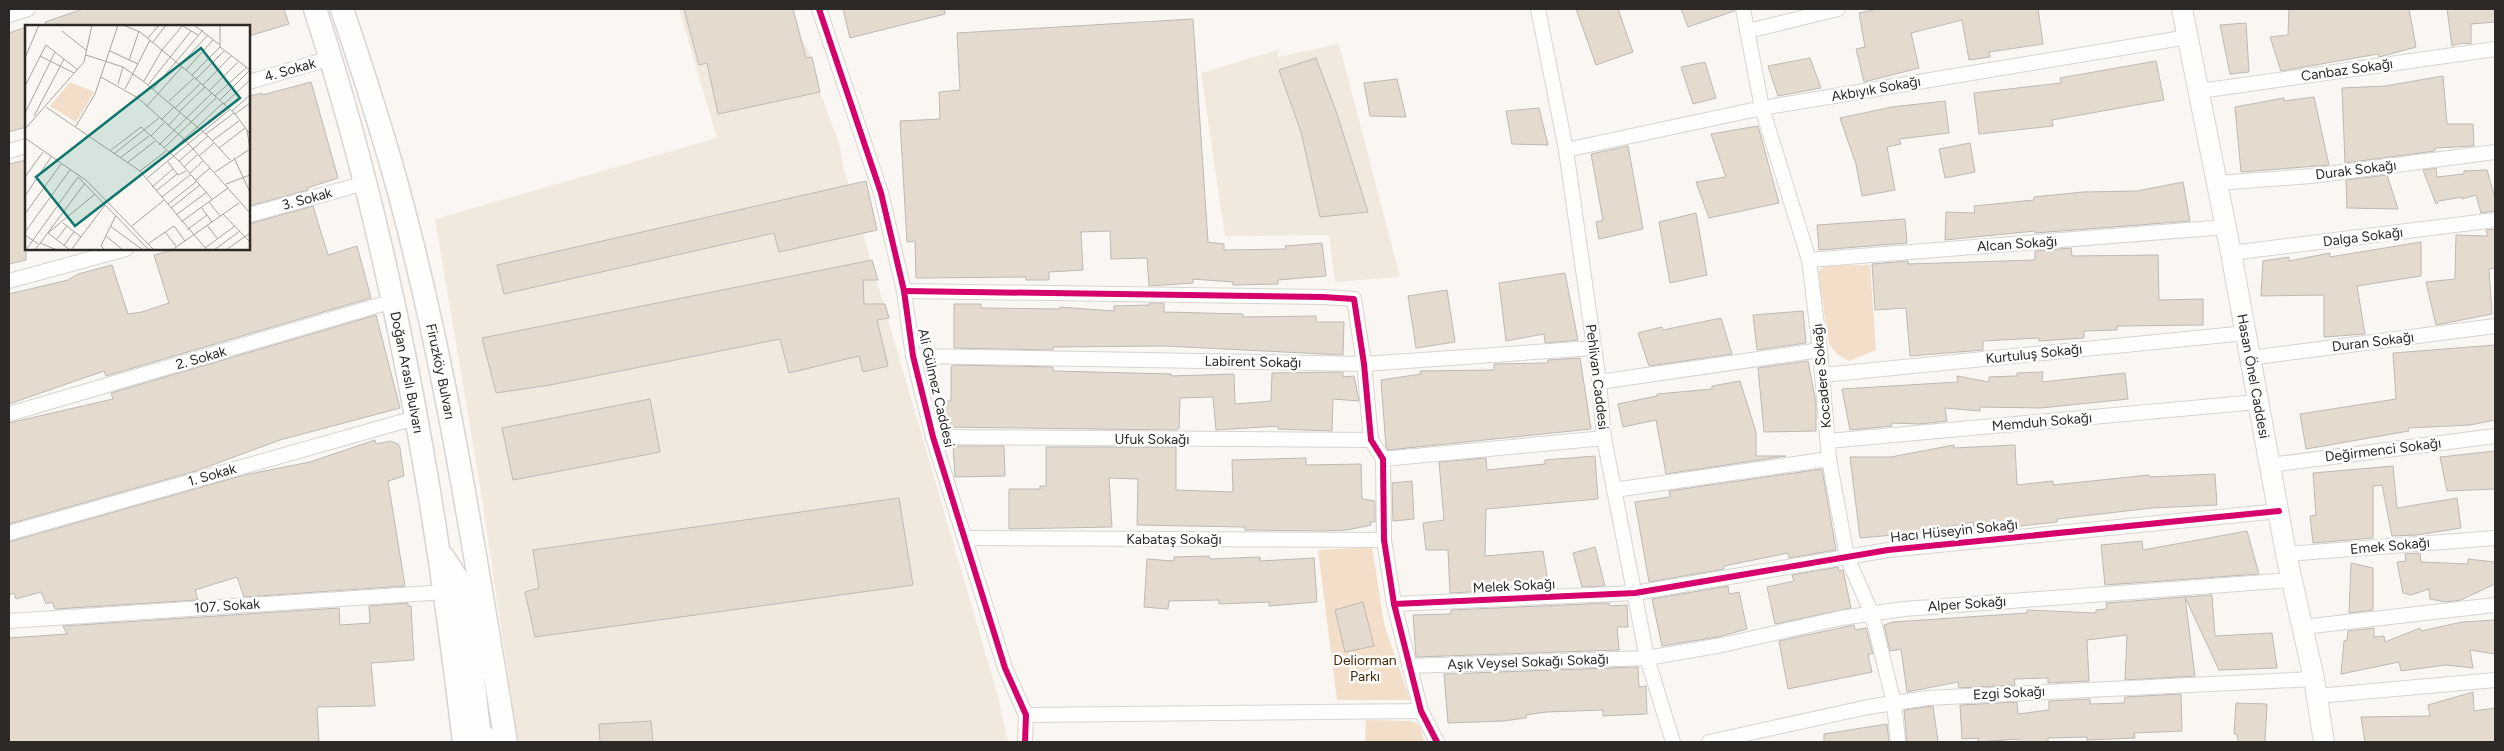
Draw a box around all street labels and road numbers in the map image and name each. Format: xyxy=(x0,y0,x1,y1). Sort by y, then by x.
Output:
street label: 4. Sokak xyxy=(262,55,318,85)
street label: Canbaz Sokağı xyxy=(2300,55,2394,85)
street label: Akbıyık Sokağı xyxy=(1830,73,1922,105)
street label: Durak Sokağı xyxy=(2315,157,2397,183)
street label: 3. Sokak xyxy=(280,184,334,214)
street label: Dalga Sokağı xyxy=(2322,224,2404,250)
street label: Alcan Sokağı xyxy=(1976,233,2058,255)
street label: Doğan Araslı Bulvarı xyxy=(387,310,427,435)
street label: Hasan Önel Caddesi xyxy=(2234,312,2273,440)
street label: Firuzköy Bulvarı xyxy=(423,322,459,421)
street label: Pehlivan Caddesi xyxy=(1582,323,1612,431)
street label: Kocadere Sokağı xyxy=(1809,323,1835,429)
street label: Ali Gülmez Caddesi xyxy=(914,327,958,449)
street label: Duran Sokağı xyxy=(2331,329,2415,355)
street label: Kurtuluş Sokağı xyxy=(1985,340,2083,368)
street label: 2. Sokak xyxy=(174,343,228,373)
street label: Labirent Sokağı xyxy=(1204,353,1302,371)
street label: Memduh Sokağı xyxy=(1991,409,2093,435)
street label: Ufuk Sokağı xyxy=(1114,431,1190,448)
street label: Değirmenci Sokağı xyxy=(2324,434,2442,466)
street label: 1. Sokak xyxy=(186,460,238,490)
street label: Hacı Hüseyin Sokağı xyxy=(1889,516,2019,546)
street label: Kabataş Sokağı xyxy=(1126,531,1222,548)
street label: Emek Sokağı xyxy=(2349,534,2431,558)
street label: Melek Sokağı xyxy=(1472,575,1556,597)
street label: Alper Sokağı xyxy=(1927,593,2007,615)
street label: 107. Sokak xyxy=(194,595,261,617)
street label: Aşık Veysel Sokağı Sokağı xyxy=(1447,651,1609,673)
street label: Ezgi Sokağı xyxy=(1973,683,2045,703)

